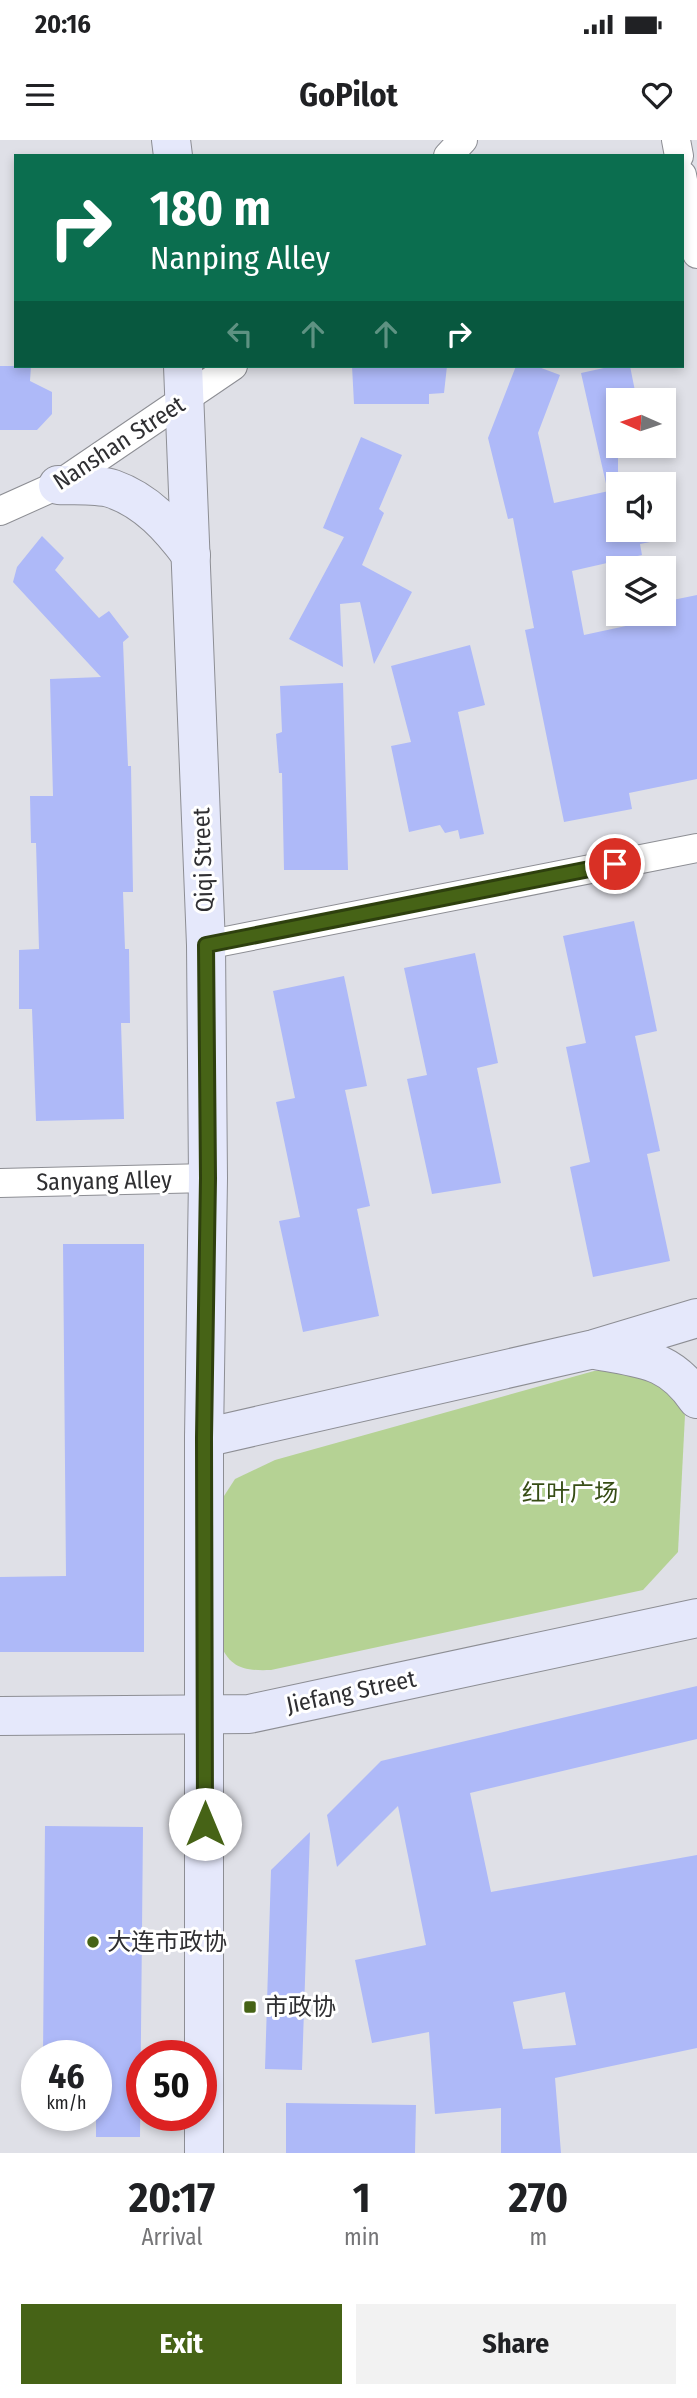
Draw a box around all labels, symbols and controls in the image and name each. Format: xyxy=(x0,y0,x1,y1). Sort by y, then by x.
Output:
text: 20:16 xyxy=(35,9,91,40)
icon: menu xyxy=(21,76,59,114)
text: GoPilot xyxy=(299,76,398,114)
icon: heart xyxy=(638,76,676,114)
text: 180 m xyxy=(150,179,271,238)
icon: right xyxy=(35,182,126,273)
text: Nanping Alley xyxy=(150,239,330,277)
icon: left xyxy=(221,315,259,353)
icon: ahead xyxy=(294,315,332,353)
icon: ahead xyxy=(367,315,405,353)
icon: right xyxy=(440,315,478,353)
north arrow xyxy=(606,388,676,458)
map controls xyxy=(606,388,676,626)
street label: Nanshan Street xyxy=(48,390,190,496)
button: sound xyxy=(606,472,676,542)
button: layers xyxy=(606,556,676,626)
street label: Qiqi Street xyxy=(187,807,219,913)
pin xyxy=(585,834,645,894)
icon: arrive xyxy=(596,845,634,883)
street label: Sanyang Alley xyxy=(36,1166,172,1196)
park label: 红叶广场 xyxy=(522,1479,618,1507)
street label: Jiefang Street xyxy=(284,1665,418,1719)
position arrow xyxy=(168,1787,242,1861)
place label: 大连市政协 xyxy=(107,1928,227,1956)
marker: 大连市政协 xyxy=(85,1934,101,1950)
place label: 市政协 xyxy=(264,1993,336,2021)
marker: 市政协 xyxy=(242,1999,258,2015)
speed limit sign: 50 xyxy=(126,2040,217,2131)
text: 46 xyxy=(48,2055,85,2097)
text: km/h xyxy=(46,2092,87,2114)
text: 20:17 xyxy=(129,2173,215,2223)
text: 1 xyxy=(353,2173,371,2223)
text: 270 xyxy=(508,2173,568,2223)
text: Arrival xyxy=(141,2223,202,2251)
text: min xyxy=(344,2223,380,2251)
text: m xyxy=(529,2223,547,2251)
button: Exit xyxy=(21,2304,342,2384)
button: Share xyxy=(356,2304,676,2384)

